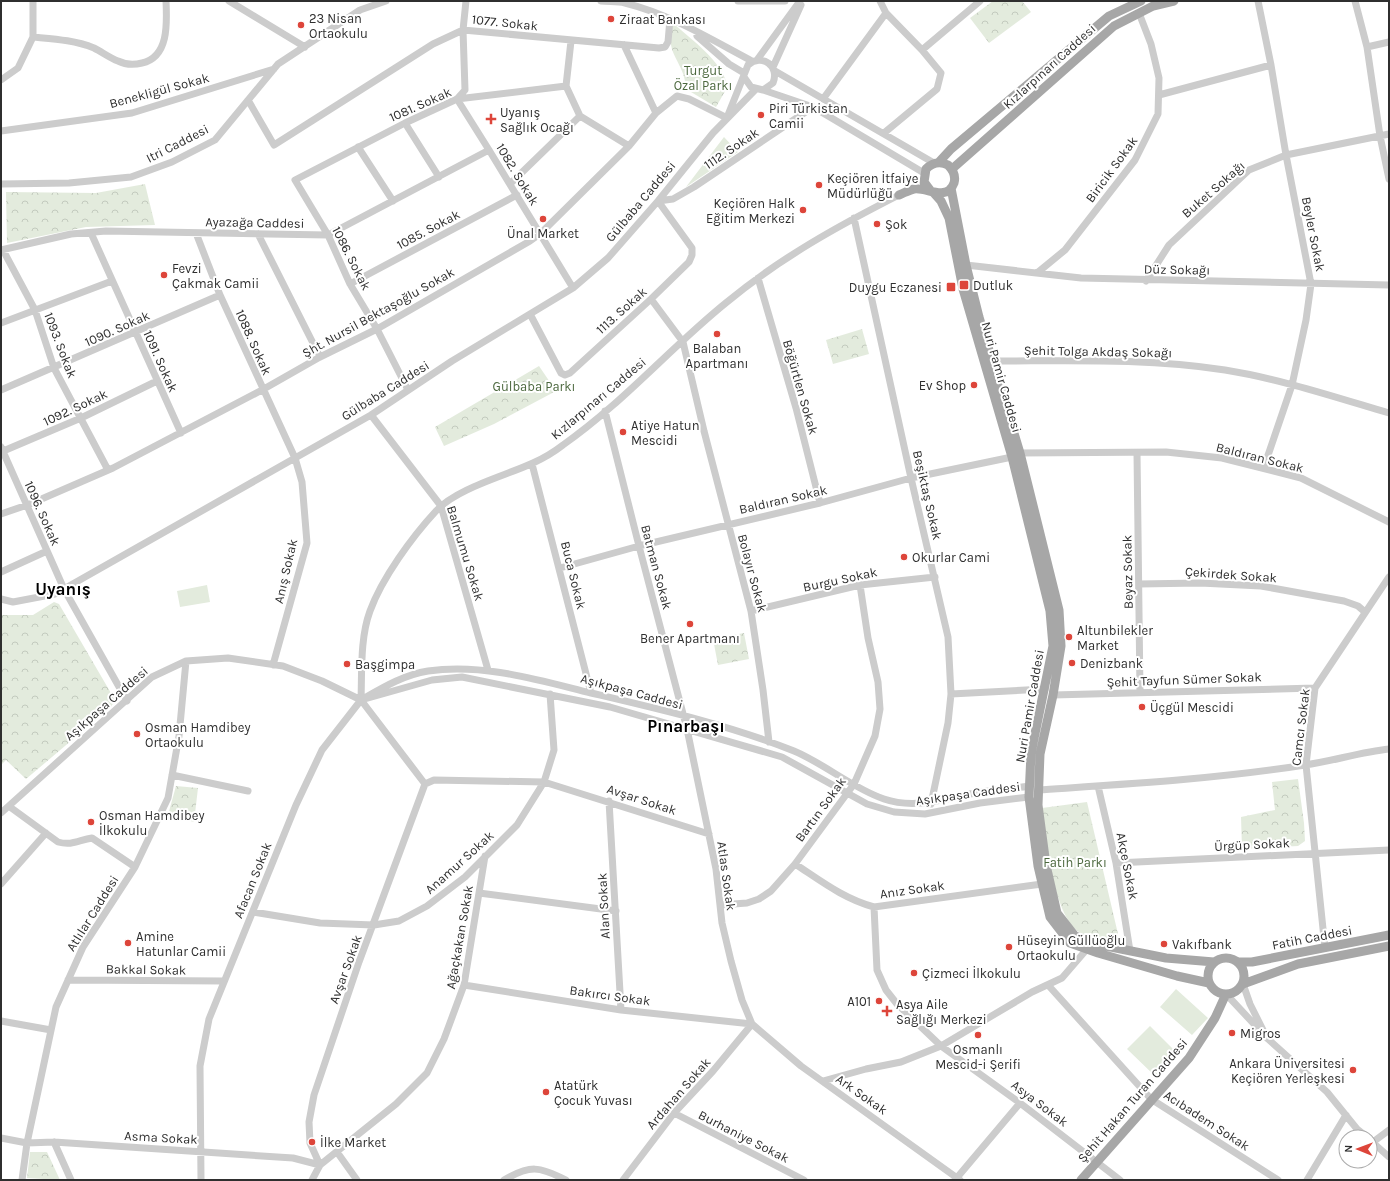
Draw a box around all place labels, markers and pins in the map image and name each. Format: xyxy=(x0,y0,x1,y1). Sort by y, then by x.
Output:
place label: 23 Nisan Ortaokulu xyxy=(309,11,368,41)
place label: Ziraat Bankası xyxy=(619,12,706,27)
marker: Ziraat Bankası xyxy=(606,14,616,24)
marker: 23 Nisan Ortaokulu xyxy=(296,20,306,30)
place label: Piri Türkistan Camii xyxy=(769,101,848,131)
place label: Uyanış Sağlık Ocağı xyxy=(500,105,574,135)
marker: Piri Türkistan Camii xyxy=(756,110,766,120)
marker: Uyanış Sağlık Ocağı xyxy=(485,113,497,125)
place label: Keçiören İtfaiye Müdürlüğü xyxy=(827,171,919,201)
marker: Keçiören İtfaiye Müdürlüğü xyxy=(814,180,824,190)
place label: Keçiören Halk Eğitim Merkezi xyxy=(706,196,795,226)
marker: Keçiören Halk Eğitim Merkezi xyxy=(798,205,808,215)
marker: Ünal Market xyxy=(538,214,548,224)
place label: Şok xyxy=(885,217,907,232)
marker: Şok xyxy=(872,219,882,229)
place label: Ünal Market xyxy=(507,225,579,241)
place label: Fevzi Çakmak Camii xyxy=(172,261,259,291)
marker: Fevzi Çakmak Camii xyxy=(159,270,169,280)
place label: Dutluk xyxy=(973,278,1013,293)
marker: Dutluk xyxy=(958,279,970,291)
place label: Duygu Eczanesi xyxy=(849,280,942,295)
marker: Duygu Eczanesi xyxy=(945,281,957,293)
marker: Balaban Apartmanı xyxy=(712,329,722,339)
place label: Balaban Apartmanı xyxy=(686,341,748,371)
place label: Ev Shop xyxy=(919,378,966,393)
marker: Ev Shop xyxy=(969,380,979,390)
place label: Atiye Hatun Mescidi xyxy=(631,418,700,448)
marker: Atiye Hatun Mescidi xyxy=(618,427,628,437)
place label: Okurlar Cami xyxy=(912,550,990,565)
marker: Okurlar Cami xyxy=(899,552,909,562)
marker: Bener Apartmanı xyxy=(685,619,695,629)
place label: Altunbilekler Market xyxy=(1077,623,1153,653)
place label: Bener Apartmanı xyxy=(640,631,740,646)
marker: Altunbilekler Market xyxy=(1064,632,1074,642)
place label: Denizbank xyxy=(1080,656,1143,671)
place label: Başgimpa xyxy=(355,657,415,672)
marker: Denizbank xyxy=(1067,658,1077,668)
marker: Başgimpa xyxy=(342,659,352,669)
place label: Üçgül Mescidi xyxy=(1150,699,1234,715)
marker: Üçgül Mescidi xyxy=(1137,702,1147,712)
place label: Osman Hamdibey Ortaokulu xyxy=(145,720,251,750)
marker: Osman Hamdibey Ortaokulu xyxy=(132,729,142,739)
place label: Osman Hamdibey İlkokulu xyxy=(99,808,205,838)
marker: Osman Hamdibey İlkokulu xyxy=(86,817,96,827)
place label: Amine Hatunlar Camii xyxy=(136,929,226,959)
place label: Hüseyin Güllüoğlu Ortaokulu xyxy=(1017,933,1125,963)
place label: Vakıfbank xyxy=(1172,937,1232,952)
marker: Amine Hatunlar Camii xyxy=(123,938,133,948)
marker: Vakıfbank xyxy=(1159,939,1169,949)
marker: Hüseyin Güllüoğlu Ortaokulu xyxy=(1004,942,1014,952)
place label: Çizmeci İlkokulu xyxy=(922,966,1021,981)
marker: Çizmeci İlkokulu xyxy=(909,968,919,978)
place label: A101 xyxy=(847,994,871,1009)
marker: A101 xyxy=(874,996,884,1006)
place label: Asya Aile Sağlığı Merkezi xyxy=(896,997,987,1027)
marker: Asya Aile Sağlığı Merkezi xyxy=(881,1005,893,1017)
place label: Migros xyxy=(1240,1026,1281,1041)
marker: Migros xyxy=(1227,1028,1237,1038)
marker: Osmanlı Mescid-i Şerifi xyxy=(973,1030,983,1040)
place label: Osmanlı Mescid-i Şerifi xyxy=(935,1042,1021,1072)
place label: Ankara Üniversitesi Keçiören Yerleşkesi xyxy=(1229,1055,1345,1086)
marker: Ankara Üniversitesi Keçiören Yerleşkesi xyxy=(1348,1065,1358,1075)
place label: Atatürk Çocuk Yuvası xyxy=(554,1078,633,1108)
marker: Atatürk Çocuk Yuvası xyxy=(541,1087,551,1097)
place label: İlke Market xyxy=(320,1135,386,1150)
marker: İlke Market xyxy=(307,1137,317,1147)

